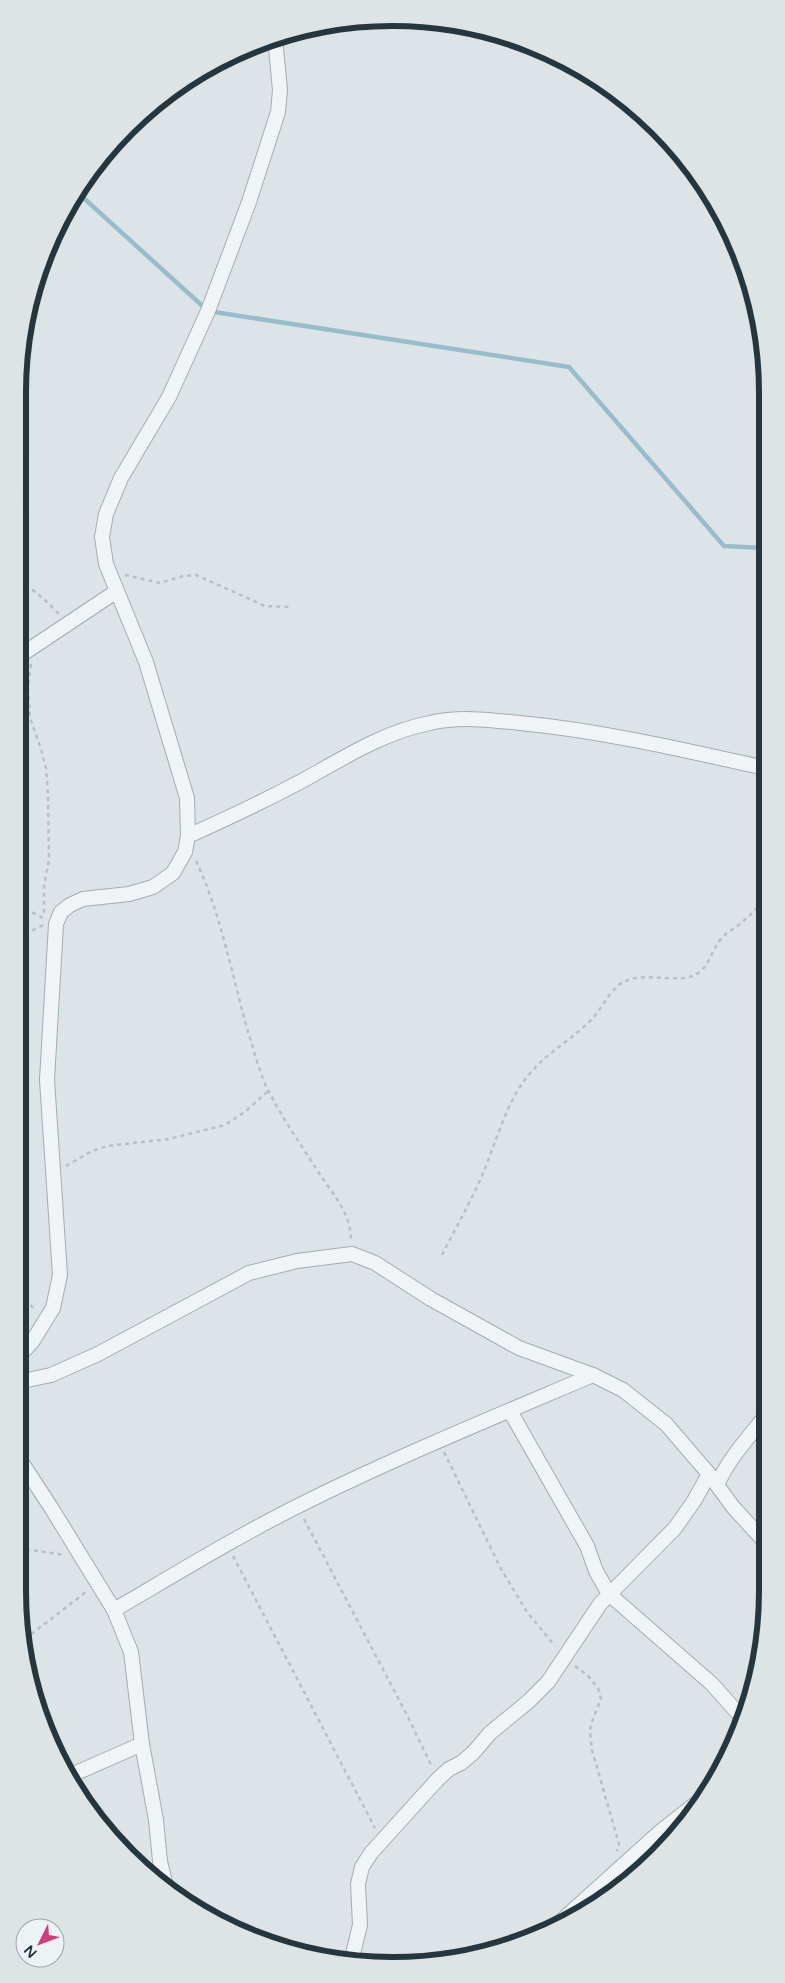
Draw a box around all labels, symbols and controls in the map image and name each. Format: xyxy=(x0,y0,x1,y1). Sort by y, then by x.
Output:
north arrow xyxy=(15,1918,65,1968)
text: N xyxy=(21,1941,41,1961)

